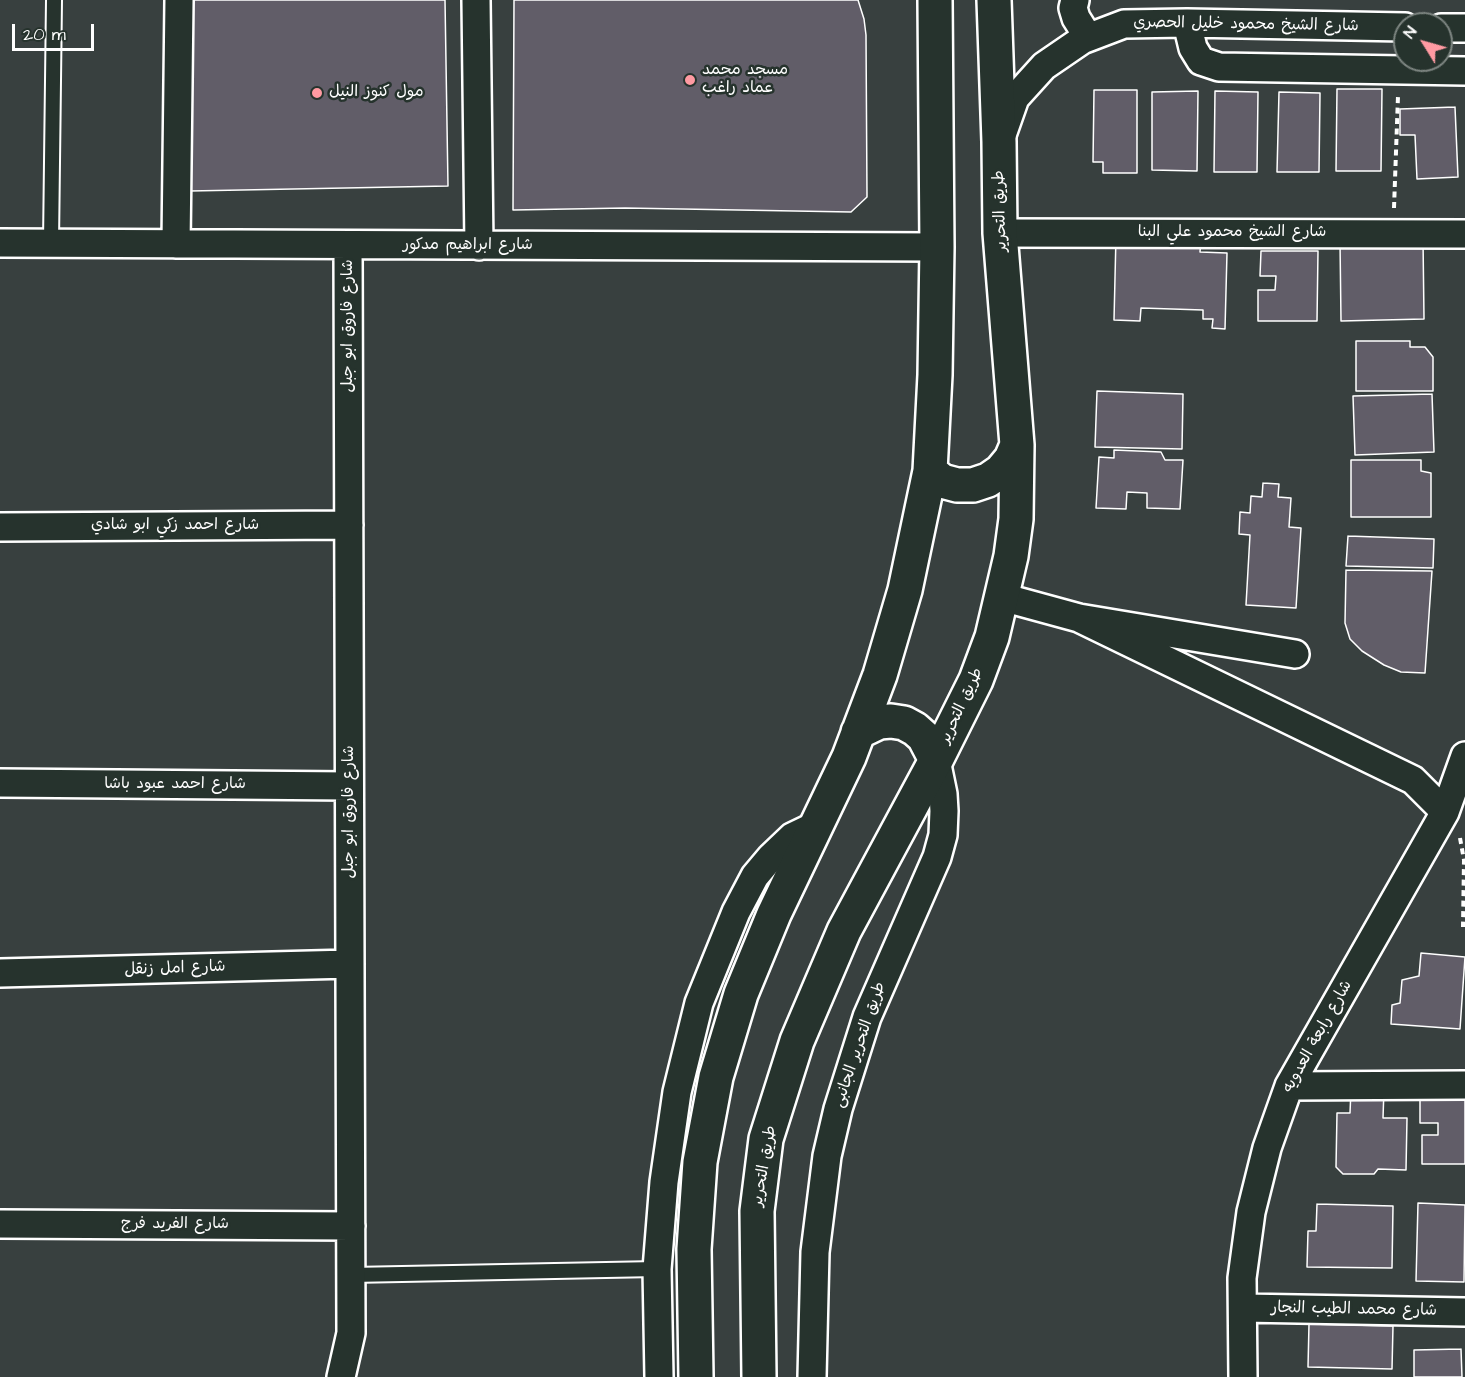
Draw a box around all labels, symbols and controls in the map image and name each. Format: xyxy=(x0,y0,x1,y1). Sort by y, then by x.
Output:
scale bar xyxy=(15,12,98,50)
north arrow xyxy=(1393,12,1453,72)
street label: شارع الشيخ محمود خليل الحصري xyxy=(1133,13,1359,37)
text: 20 m xyxy=(23,22,66,47)
text: N xyxy=(1398,22,1422,43)
place label: مسجد محمد عماد راغب xyxy=(702,61,788,99)
marker: مسجد محمد عماد راغب xyxy=(683,73,697,87)
place label: مول كنوز النيل xyxy=(329,83,424,103)
marker: مول كنوز النيل xyxy=(310,86,324,100)
street label: طريق التحرير xyxy=(990,170,1012,252)
street label: شارع الشيخ محمود علي البنا xyxy=(1138,223,1326,243)
street label: شارع ابراهيم مدكور xyxy=(403,236,533,256)
street label: شارع فاروق ابو جبل xyxy=(339,259,359,393)
street label: شارع احمد زكي ابو شادي xyxy=(91,516,259,536)
street label: طريق التحرير xyxy=(936,665,988,747)
street label: شارع فاروق ابو جبل xyxy=(340,745,360,879)
street label: شارع احمد عبود باشا xyxy=(104,775,246,795)
street label: شارع امل زنقل xyxy=(124,958,226,980)
street label: شارع رابعة العدويه xyxy=(1279,977,1357,1097)
street label: طريق التحرير الجانبى xyxy=(829,980,891,1110)
street label: طريق التحرير xyxy=(748,1124,782,1208)
street label: شارع الفريد فرج xyxy=(121,1215,229,1235)
street label: شارع محمد الطيب النجار xyxy=(1271,1299,1437,1321)

